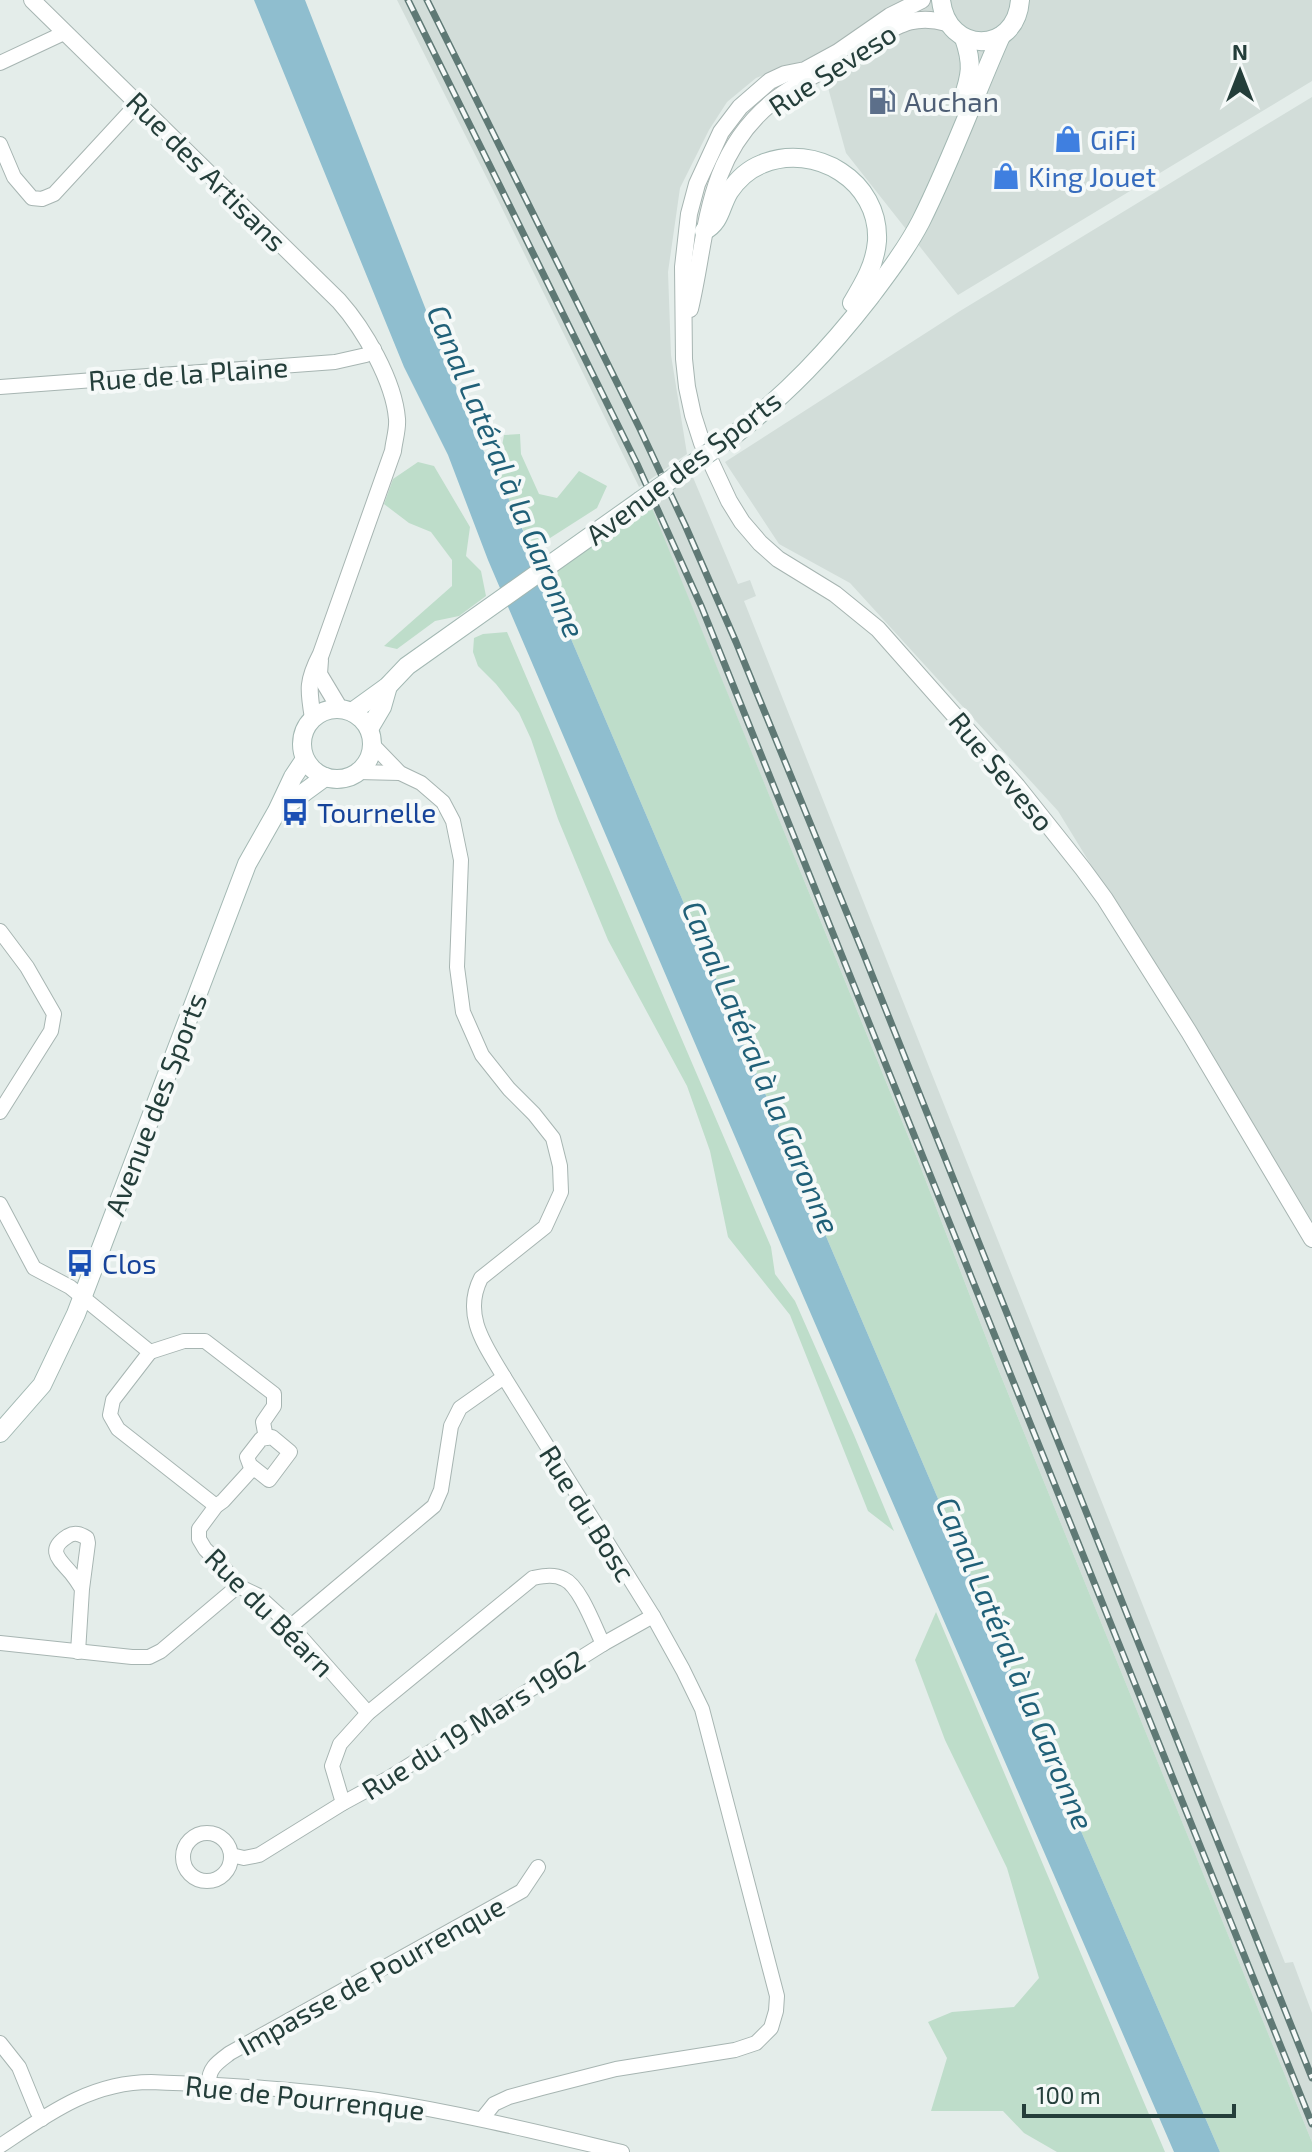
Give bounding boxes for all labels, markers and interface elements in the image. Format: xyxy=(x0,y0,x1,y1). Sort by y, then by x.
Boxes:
street label: Rue Seveso xyxy=(762,15,902,123)
north arrow xyxy=(1200,32,1280,112)
text: N xyxy=(1232,38,1248,64)
street label: Rue des Artisans xyxy=(120,84,294,258)
place label: Auchan xyxy=(904,84,999,118)
fuel station icon: Auchan xyxy=(867,86,897,116)
place label: GiFi xyxy=(1090,122,1137,156)
shop icon: GiFi xyxy=(1053,124,1083,154)
place label: King Jouet xyxy=(1028,159,1156,193)
shop icon: King Jouet xyxy=(991,161,1021,191)
water label: Canal Latéral à la Garonne xyxy=(420,299,594,643)
street label: Rue de la Plaine xyxy=(87,349,289,397)
street label: Avenue des Sports xyxy=(579,383,787,551)
street label: Rue Seveso xyxy=(942,705,1062,837)
place label: Tournelle xyxy=(317,795,436,829)
bus stop icon: Tournelle xyxy=(280,797,310,827)
water label: Canal Latéral à la Garonne xyxy=(675,895,849,1239)
street label: Avenue des Sports xyxy=(97,988,213,1220)
place label: Clos xyxy=(102,1246,156,1280)
bus stop icon: Clos xyxy=(65,1248,95,1278)
street label: Rue du Bosc xyxy=(533,1439,643,1587)
water label: Canal Latéral à la Garonne xyxy=(929,1491,1103,1835)
street label: Rue du Béarn xyxy=(199,1541,341,1683)
street label: Rue du 19 Mars 1962 xyxy=(355,1642,591,1806)
street label: Impasse de Pourrenque xyxy=(232,1888,510,2062)
street label: Rue de Pourrenque xyxy=(184,2068,426,2126)
scale bar xyxy=(1024,2068,1234,2118)
text: 100 m xyxy=(1036,2080,1101,2109)

